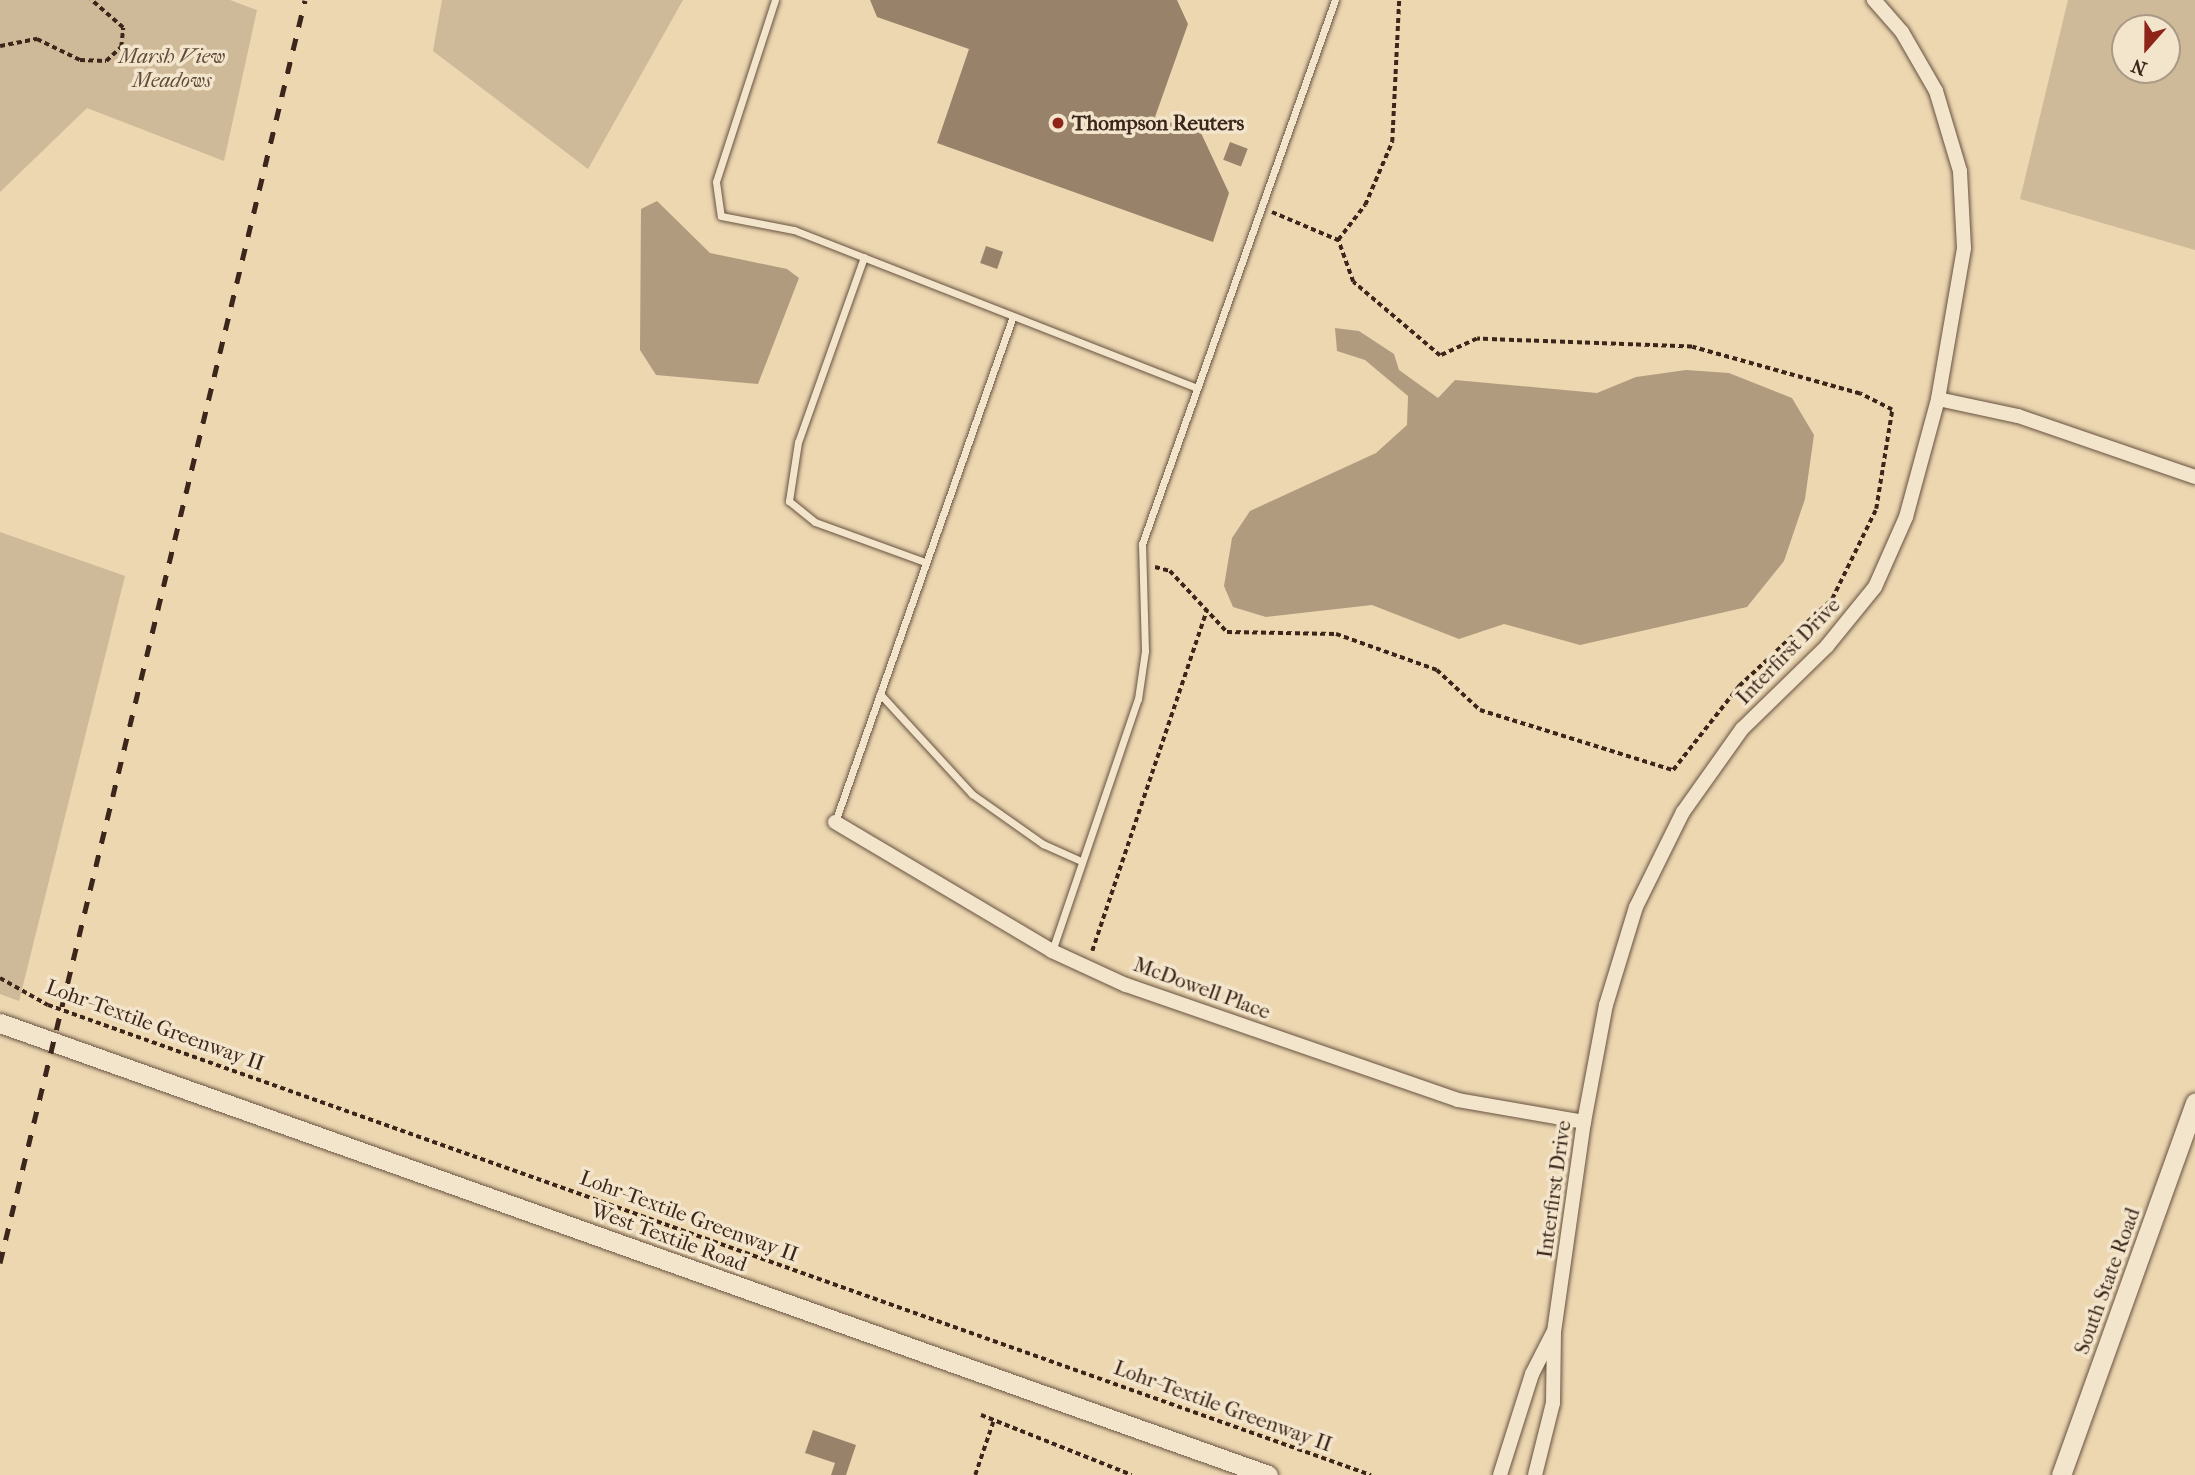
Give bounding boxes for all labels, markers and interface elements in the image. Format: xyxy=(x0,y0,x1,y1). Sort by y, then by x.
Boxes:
north arrow xyxy=(2111,14,2181,84)
park label: Marsh View Meadows xyxy=(119,43,225,93)
text: N xyxy=(2129,54,2150,80)
place label: Thompson Reuters xyxy=(1072,110,1244,136)
marker: Thompson Reuters xyxy=(1050,115,1066,131)
street label: Interfirst Drive xyxy=(1731,592,1845,710)
street label: McDowell Place xyxy=(1130,952,1274,1024)
street label: Lohr-Textile Greenway II xyxy=(42,974,268,1076)
street label: Interfirst Drive xyxy=(1532,1119,1576,1259)
street label: Lohr-Textile Greenway II xyxy=(576,1165,802,1267)
street label: West Textile Road xyxy=(588,1197,750,1277)
street label: South State Road xyxy=(2069,1204,2145,1358)
street label: Lohr-Textile Greenway II xyxy=(1110,1355,1336,1457)

